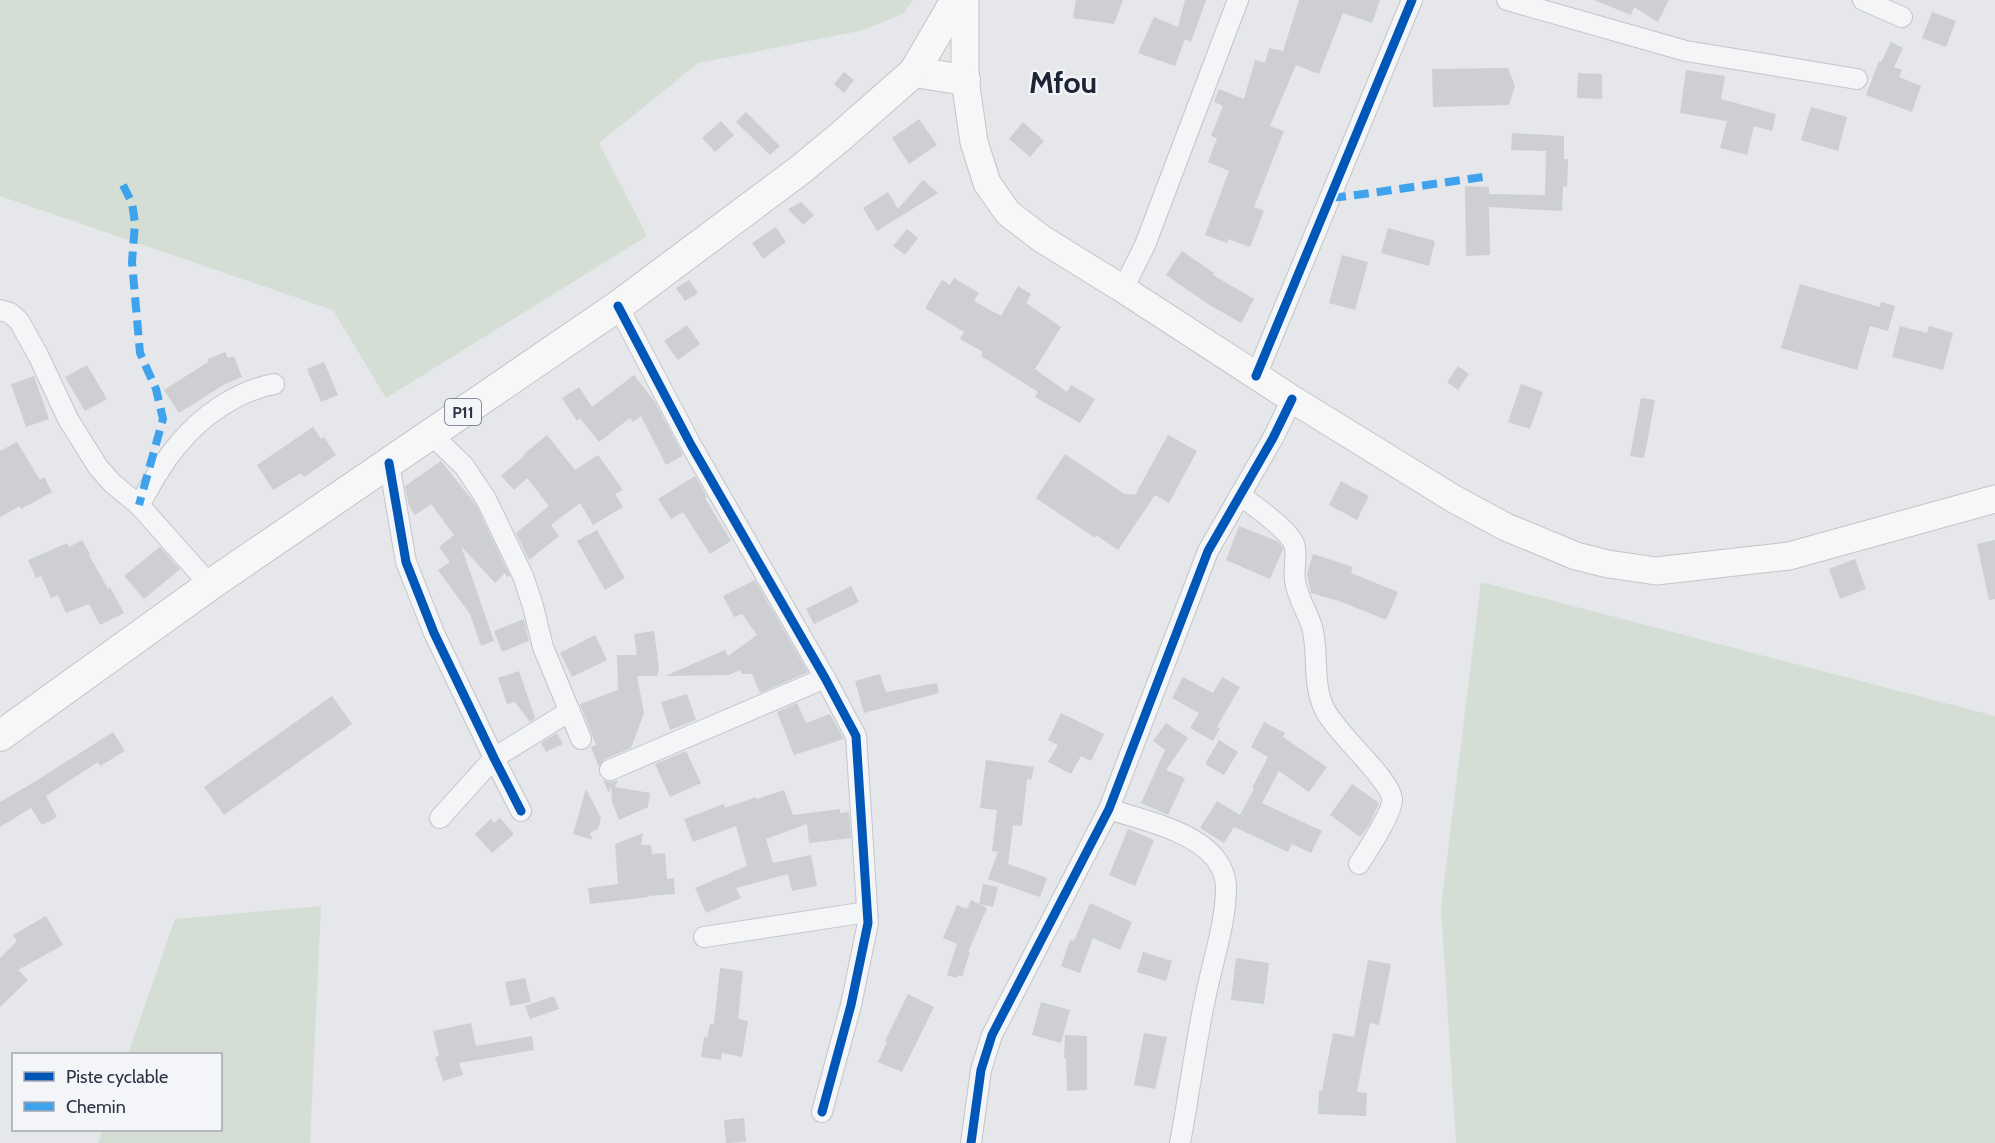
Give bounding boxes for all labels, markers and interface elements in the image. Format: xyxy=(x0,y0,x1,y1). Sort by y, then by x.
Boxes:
district label: Mfou xyxy=(1029,64,1097,101)
road number: P11 xyxy=(445,399,481,425)
legend xyxy=(12,1053,222,1131)
text: Piste cyclable xyxy=(66,1066,168,1088)
text: Chemin xyxy=(66,1096,126,1118)

